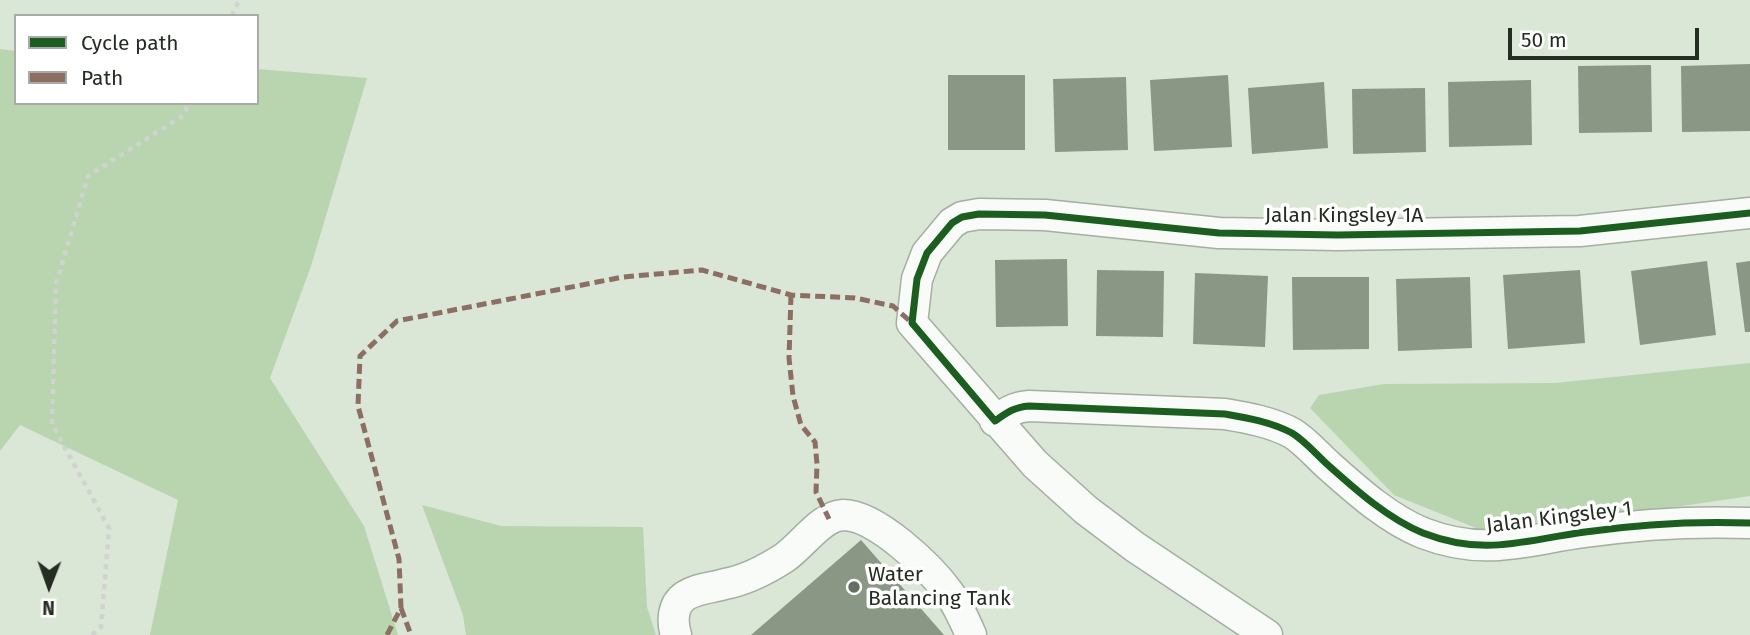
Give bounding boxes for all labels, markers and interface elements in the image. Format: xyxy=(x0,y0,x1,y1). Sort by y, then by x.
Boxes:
legend xyxy=(14,14,259,105)
scale bar xyxy=(1512,14,1703,58)
text: 50 m xyxy=(1521,27,1567,53)
text: Cycle path xyxy=(81,30,179,56)
text: Path xyxy=(81,65,123,91)
street label: Jalan Kingsley 1A xyxy=(1265,203,1423,229)
street label: Jalan Kingsley 1 xyxy=(1485,497,1633,539)
north arrow xyxy=(14,551,84,621)
place label: Water Balancing Tank xyxy=(868,562,1011,612)
marker: Water Balancing Tank xyxy=(846,579,862,595)
text: N xyxy=(42,596,55,619)

